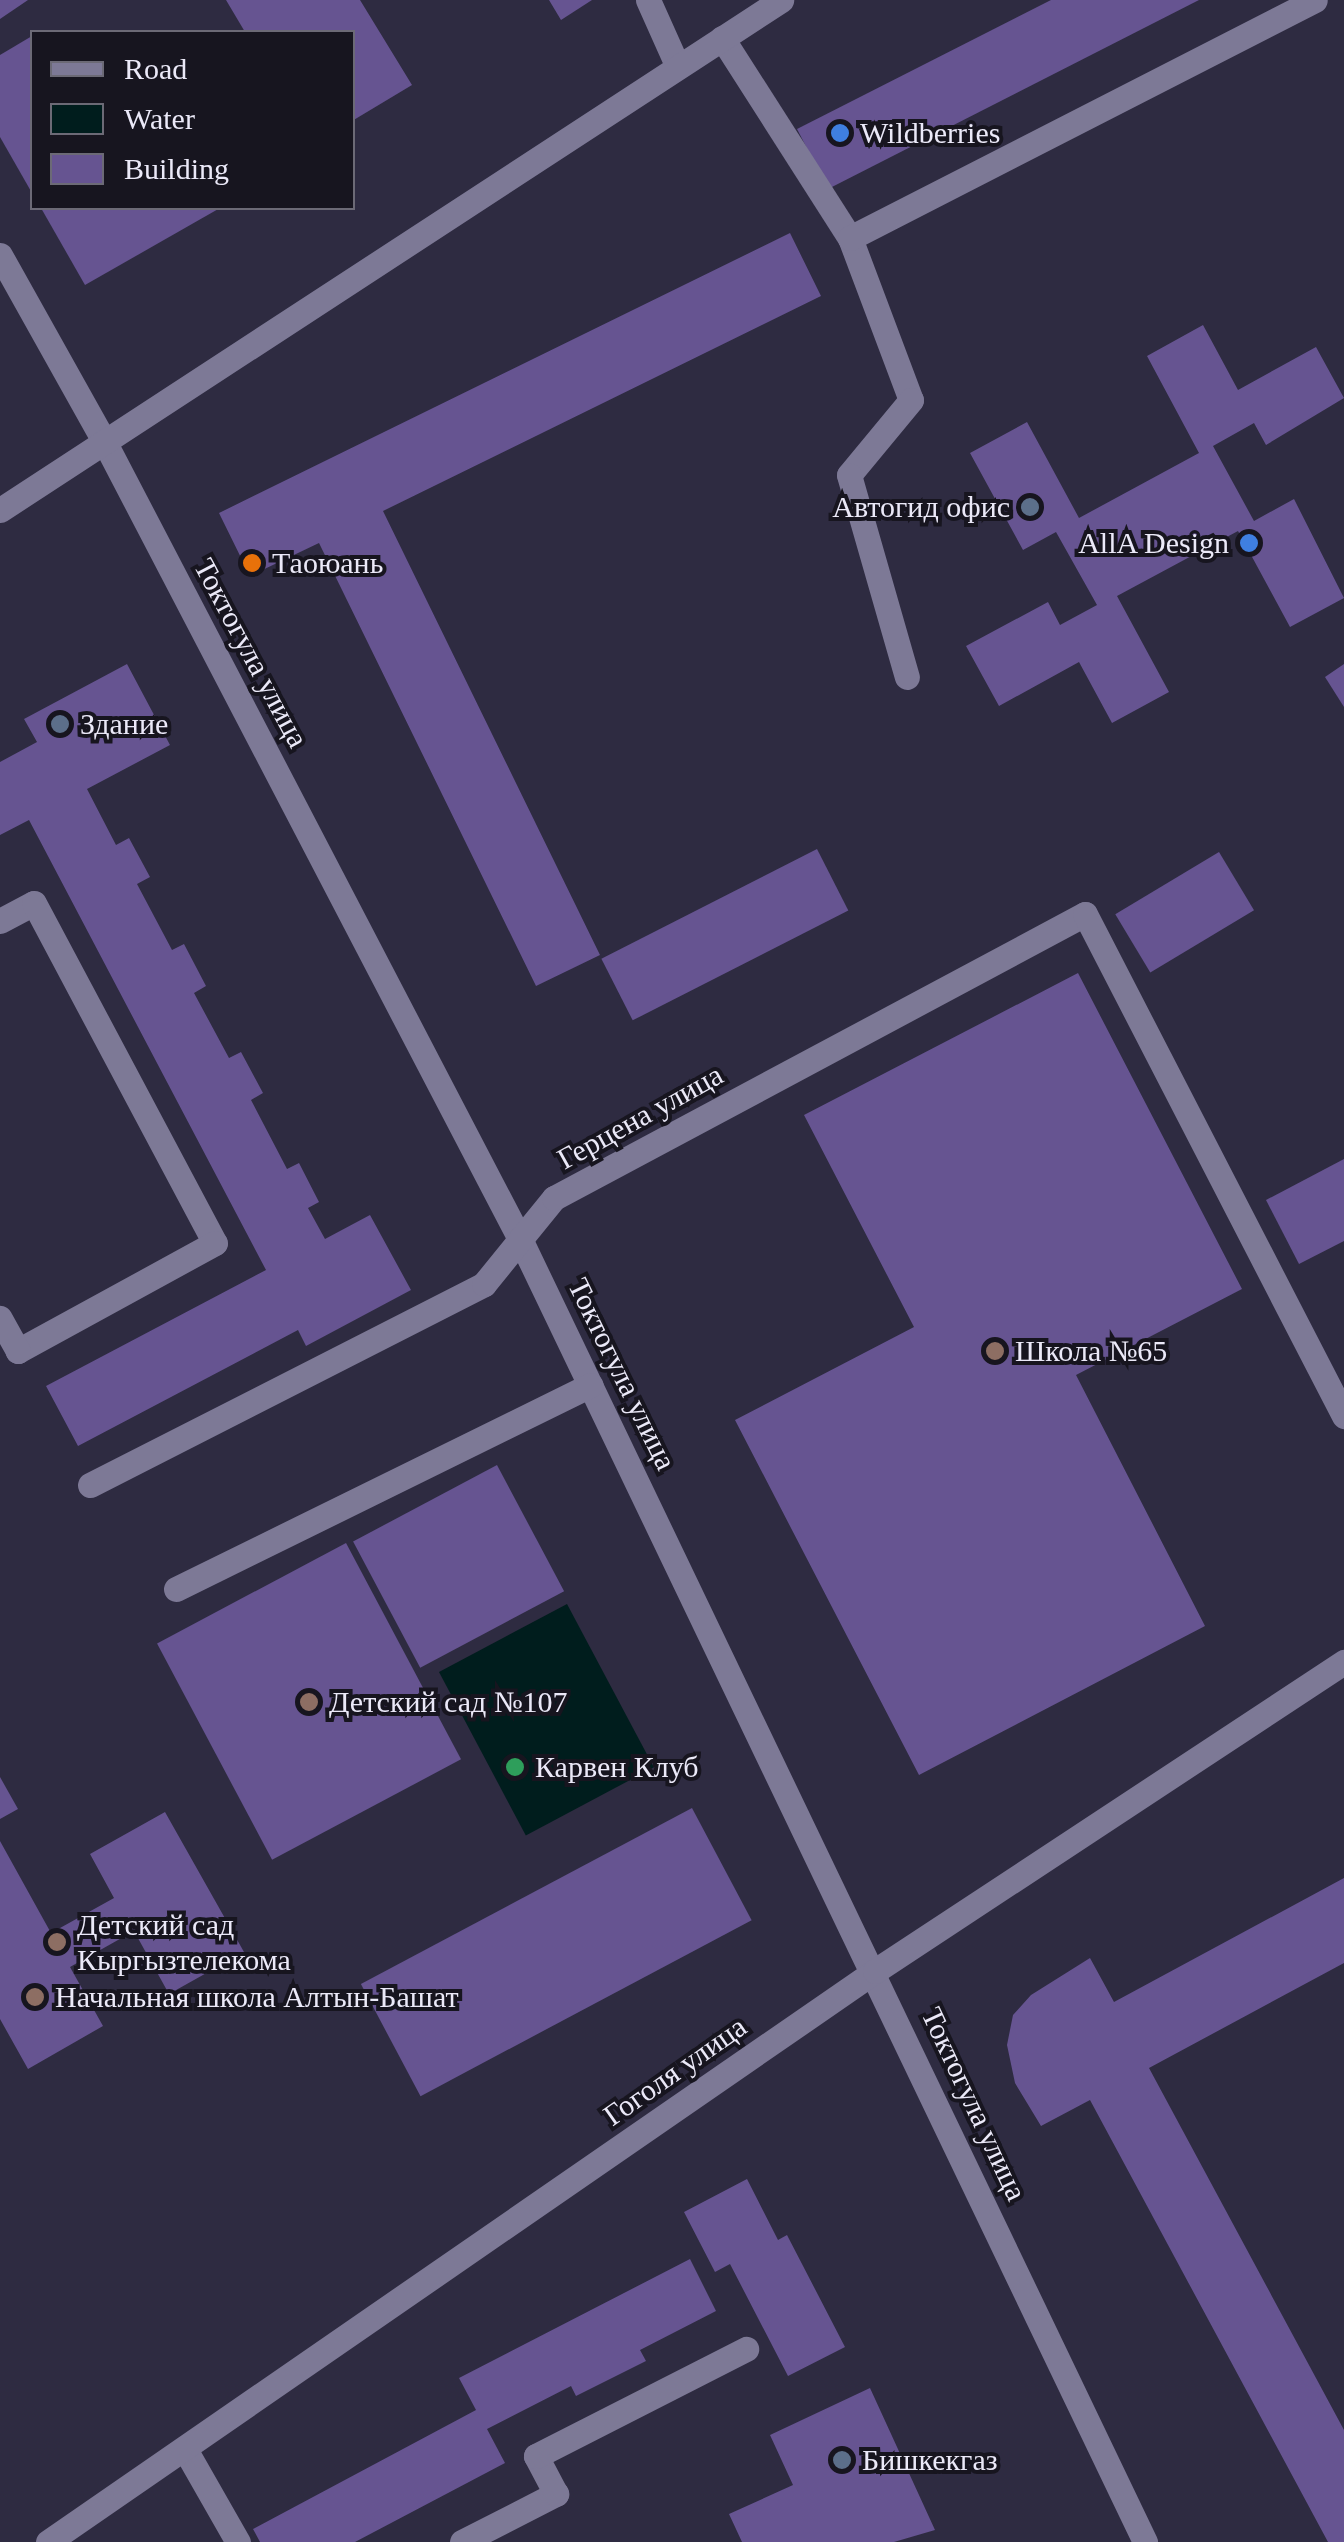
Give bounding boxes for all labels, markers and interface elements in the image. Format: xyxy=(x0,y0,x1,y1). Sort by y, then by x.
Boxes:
legend xyxy=(30,30,355,210)
text: Road xyxy=(124,52,187,85)
text: Water xyxy=(124,102,195,135)
place label: Wildberries xyxy=(860,115,1019,151)
marker: Wildberries xyxy=(829,122,851,144)
text: Building xyxy=(124,152,229,185)
place label: Автогид офис xyxy=(808,489,1010,525)
marker: Автогид офис xyxy=(1019,496,1041,518)
place label: AllA Design xyxy=(1074,525,1229,561)
marker: AllA Design xyxy=(1238,532,1260,554)
street label: Токтогула улица xyxy=(179,538,323,768)
place label: Таоюань xyxy=(272,545,399,581)
marker: Таоюань xyxy=(241,552,263,574)
place label: Здание xyxy=(80,706,188,742)
marker: Здание xyxy=(49,713,71,735)
street label: Герцена улица xyxy=(538,1050,742,1184)
street label: Токтогула улица xyxy=(553,1258,691,1490)
place label: Школа №65 xyxy=(1015,1333,1183,1369)
marker: Школа №65 xyxy=(984,1340,1006,1362)
place label: Детский сад №107 xyxy=(329,1684,594,1720)
marker: Детский сад №107 xyxy=(298,1691,320,1713)
place label: Карвен Клуб xyxy=(535,1749,721,1785)
marker: Карвен Клуб xyxy=(504,1756,526,1778)
place label: Детский сад Кыргызтелекома xyxy=(77,1907,327,1978)
marker: Детский сад Кыргызтелекома xyxy=(46,1931,68,1953)
place label: Начальная школа Алтын-Башат xyxy=(55,1979,520,2015)
marker: Начальная школа Алтын-Башат xyxy=(24,1986,46,2008)
street label: Токтогула улица xyxy=(907,1987,1041,2221)
street label: Гоголя улица xyxy=(586,2001,764,2141)
place label: Бишкекгаз xyxy=(862,2442,1020,2478)
marker: Бишкекгаз xyxy=(831,2449,853,2471)

